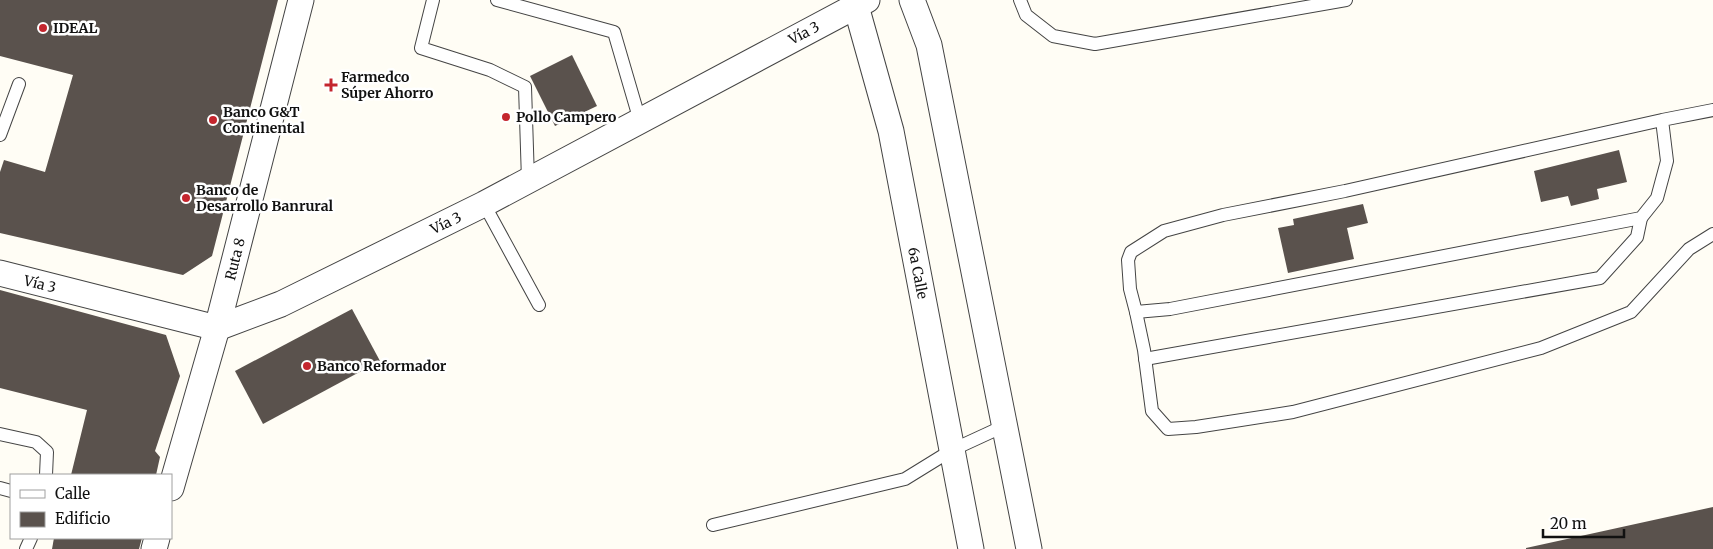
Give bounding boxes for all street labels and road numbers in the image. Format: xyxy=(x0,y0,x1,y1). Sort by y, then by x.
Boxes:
street label: Vía 3 xyxy=(785,17,823,49)
street label: Vía 3 xyxy=(427,208,465,239)
street label: Ruta 8 xyxy=(221,236,249,282)
street label: 6a Calle xyxy=(904,246,932,300)
street label: Vía 3 xyxy=(21,271,58,297)

